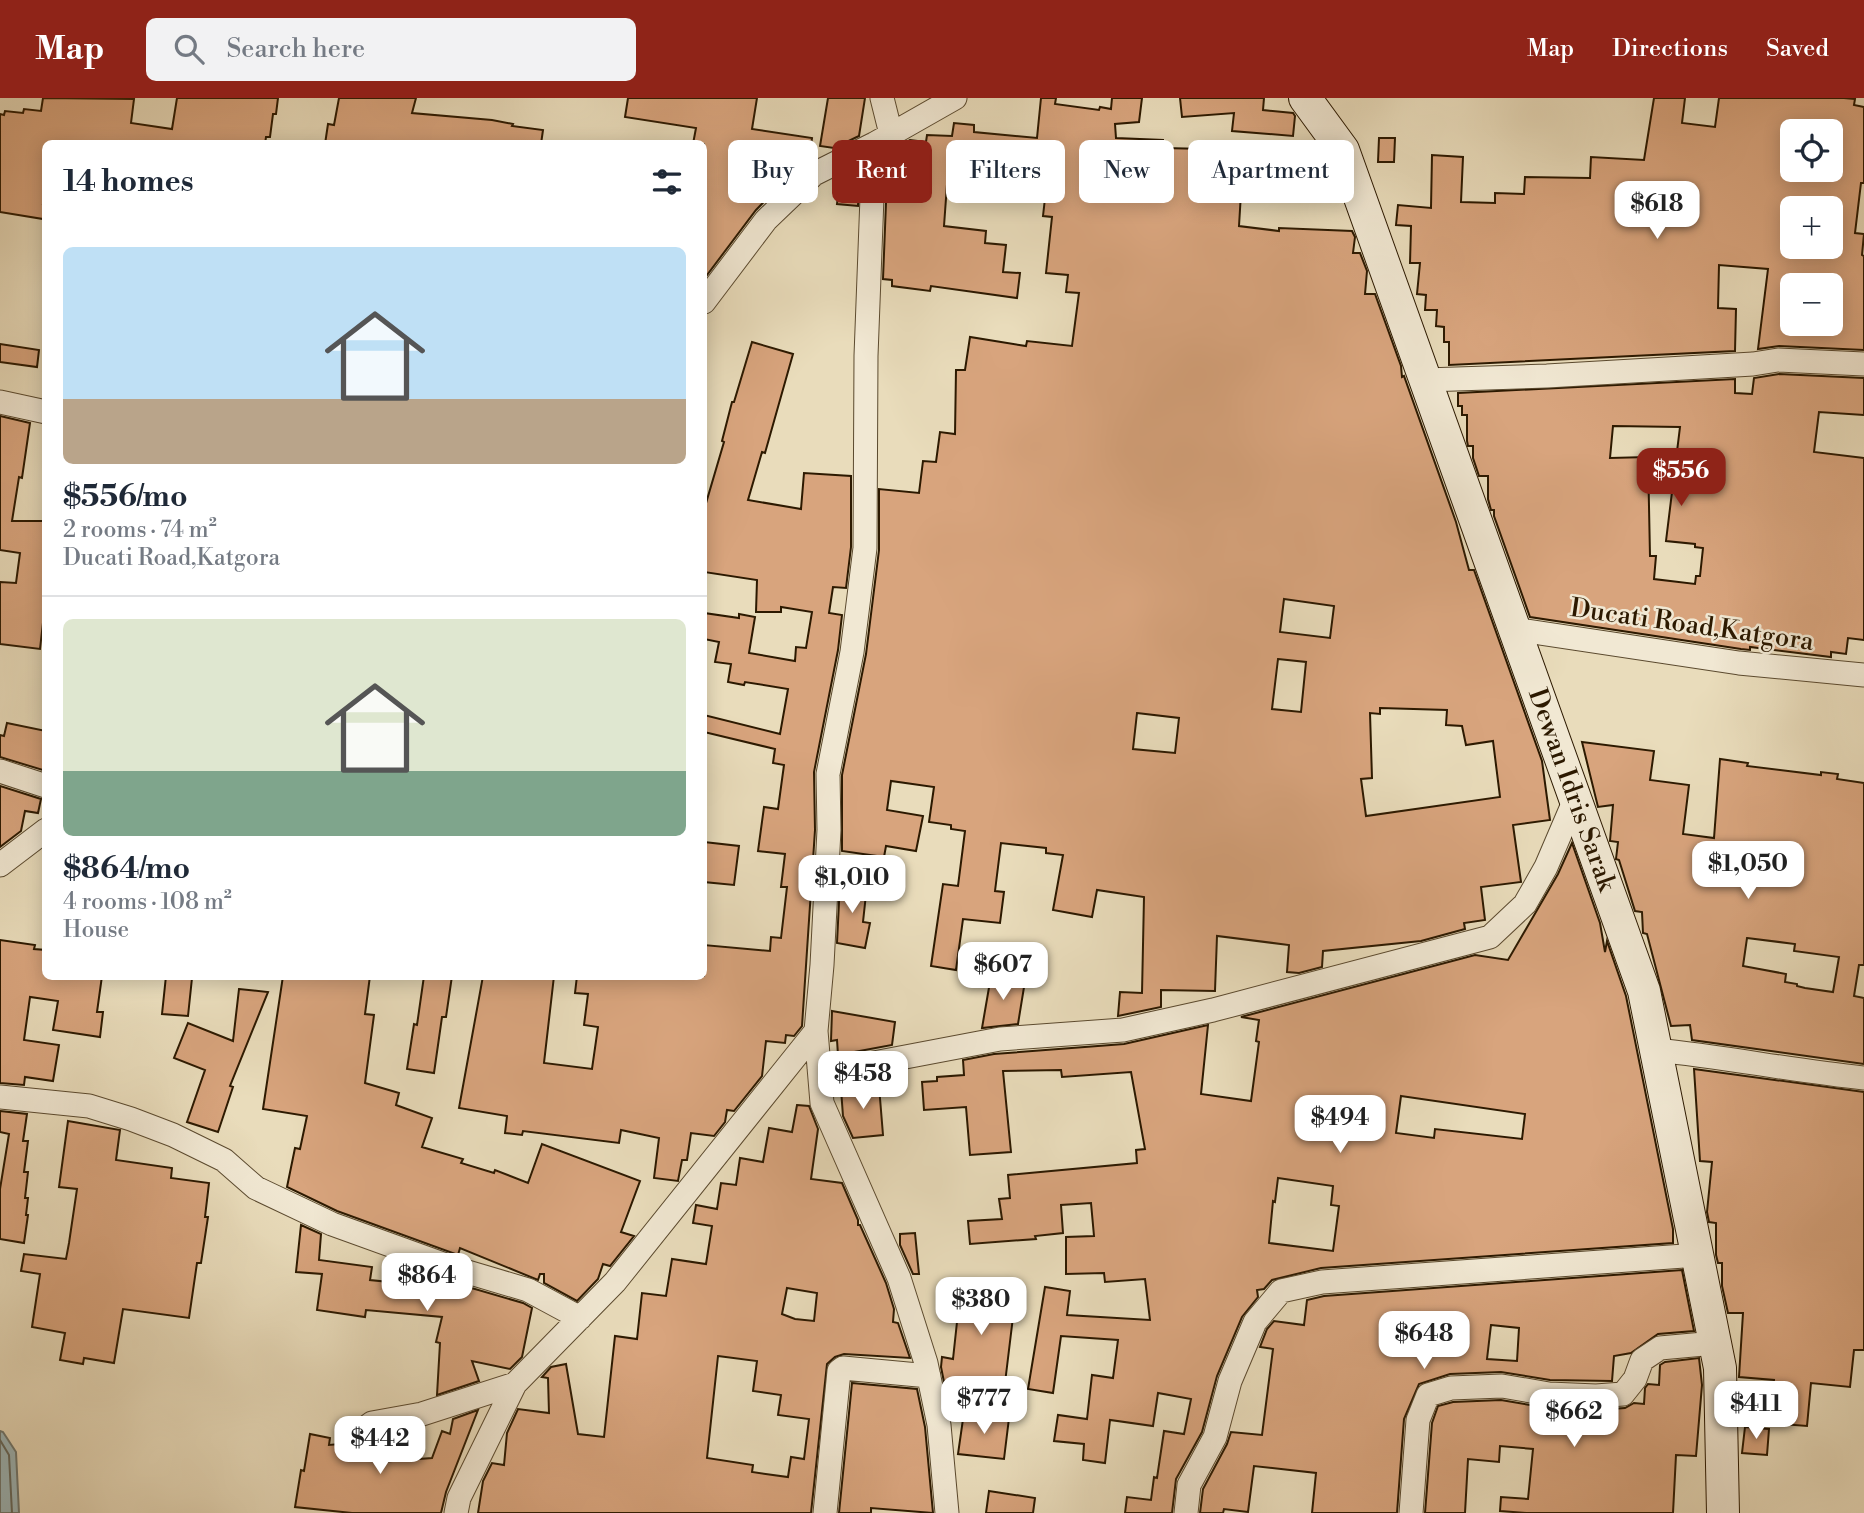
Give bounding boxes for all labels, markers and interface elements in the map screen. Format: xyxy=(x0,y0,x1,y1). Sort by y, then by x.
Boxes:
search box xyxy=(146,18,636,81)
text: Map xyxy=(35,29,104,70)
icon: search xyxy=(170,30,208,68)
text: Search here xyxy=(226,33,365,65)
text: Map xyxy=(1527,34,1574,64)
text: Directions xyxy=(1612,34,1728,64)
text: Saved xyxy=(1766,34,1829,64)
map controls xyxy=(1780,119,1843,336)
button: locate xyxy=(1780,119,1843,182)
chip: Buy xyxy=(728,140,818,203)
chip: Rent xyxy=(832,140,932,203)
chip: Filters xyxy=(946,140,1065,203)
chip: New xyxy=(1079,140,1174,203)
chip: Apartment xyxy=(1188,140,1354,203)
text: 14 homes xyxy=(63,163,194,201)
icon: filters xyxy=(648,163,686,201)
pin: $618 xyxy=(1616,181,1698,241)
text: $618 xyxy=(1631,190,1683,218)
button: + xyxy=(1780,196,1843,259)
button: − xyxy=(1780,273,1843,336)
icon: home xyxy=(312,293,438,419)
pin: $556 xyxy=(1640,448,1722,508)
text: $556 xyxy=(1653,457,1709,485)
text: $556/mo xyxy=(63,478,188,516)
text: 2 rooms · 74 m² xyxy=(63,516,217,544)
text: Ducati Road,Katgora xyxy=(63,544,280,572)
street label: Ducati Road,Katgora xyxy=(1568,592,1817,658)
icon: home xyxy=(312,665,438,791)
street label: Dewan Idris Sarak xyxy=(1521,684,1623,897)
pin: $1,050 xyxy=(1691,842,1805,901)
text: $864/mo xyxy=(63,850,190,888)
text: $1,050 xyxy=(1708,850,1788,878)
pin: $1,010 xyxy=(795,856,909,915)
text: $1,010 xyxy=(814,864,890,892)
text: 4 rooms · 108 m² xyxy=(63,888,232,916)
text: House xyxy=(63,916,129,944)
pin: $607 xyxy=(962,942,1044,1002)
text: $607 xyxy=(974,951,1032,979)
pin: $458 xyxy=(822,1052,904,1111)
text: $458 xyxy=(834,1060,892,1088)
pin: $494 xyxy=(1299,1096,1381,1155)
text: $494 xyxy=(1311,1104,1369,1132)
pin: $864 xyxy=(386,1254,468,1313)
text: $864 xyxy=(398,1262,456,1290)
pin: $380 xyxy=(940,1278,1022,1337)
text: $380 xyxy=(952,1286,1010,1314)
pin: $648 xyxy=(1383,1312,1465,1371)
text: $648 xyxy=(1395,1320,1453,1348)
pin: $777 xyxy=(943,1376,1025,1436)
pin: $411 xyxy=(1715,1382,1797,1441)
text: $777 xyxy=(957,1385,1011,1413)
pin: $662 xyxy=(1533,1390,1615,1449)
text: $411 xyxy=(1730,1390,1782,1418)
text: $662 xyxy=(1545,1398,1603,1426)
pin: $442 xyxy=(339,1416,421,1476)
text: $442 xyxy=(350,1425,410,1453)

